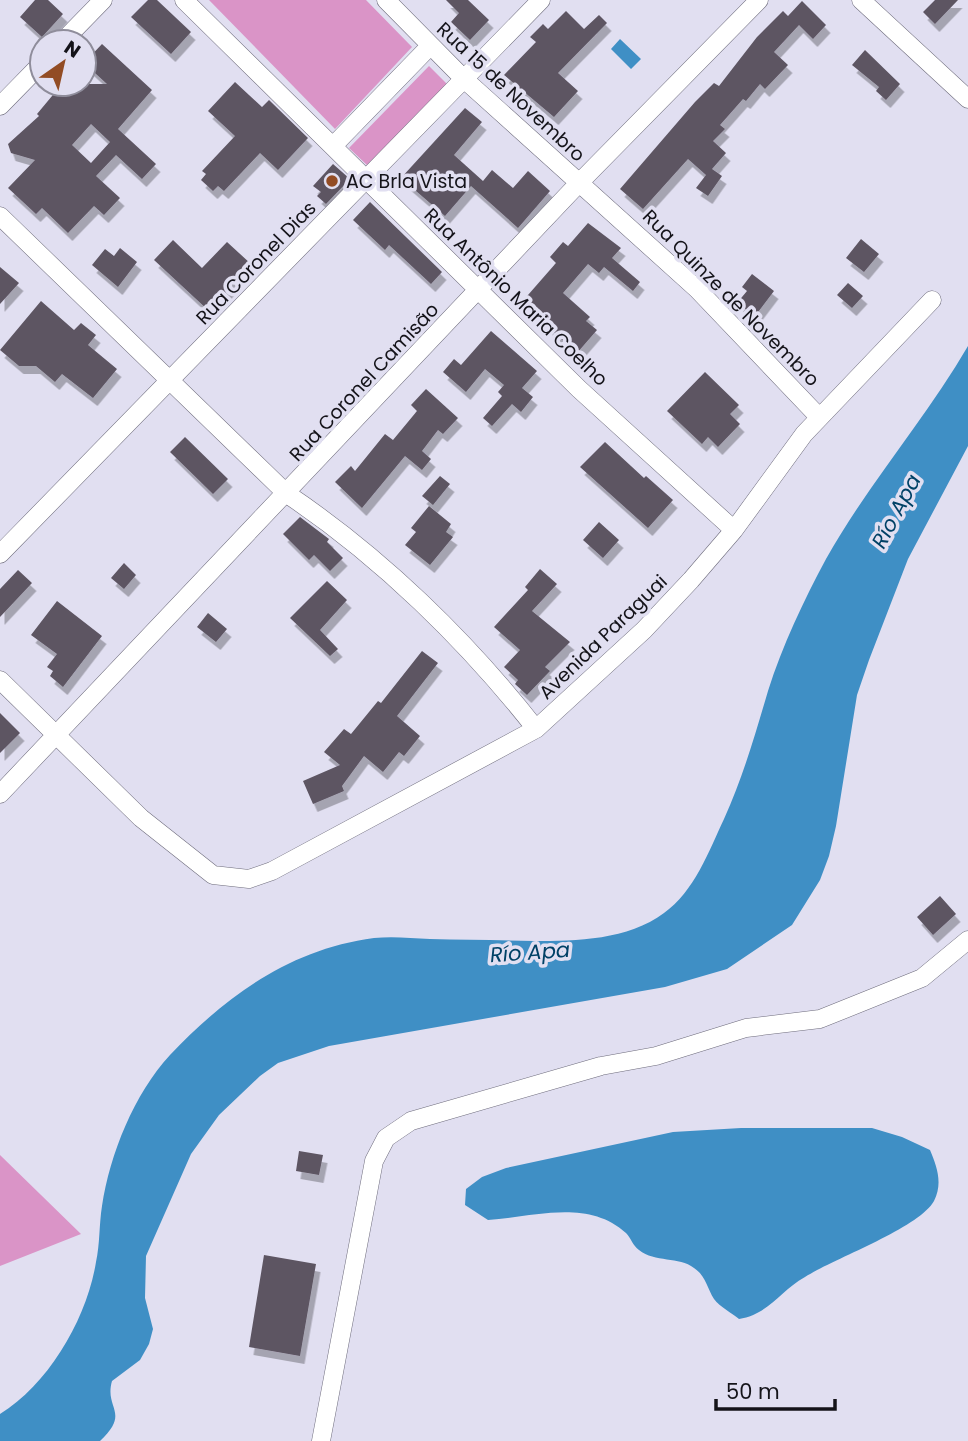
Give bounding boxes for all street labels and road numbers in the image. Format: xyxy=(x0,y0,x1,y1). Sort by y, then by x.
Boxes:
street label: Rua 15 de Novembro xyxy=(431,16,591,168)
street label: Rua Coronel Dias xyxy=(190,195,322,331)
street label: Rua Antônio Maria Coelho xyxy=(418,202,614,392)
street label: Rua Quinze de Novembro xyxy=(636,203,826,393)
street label: Rua Coronel Camisão xyxy=(283,297,445,467)
street label: Avenida Paraguai xyxy=(533,569,673,705)

